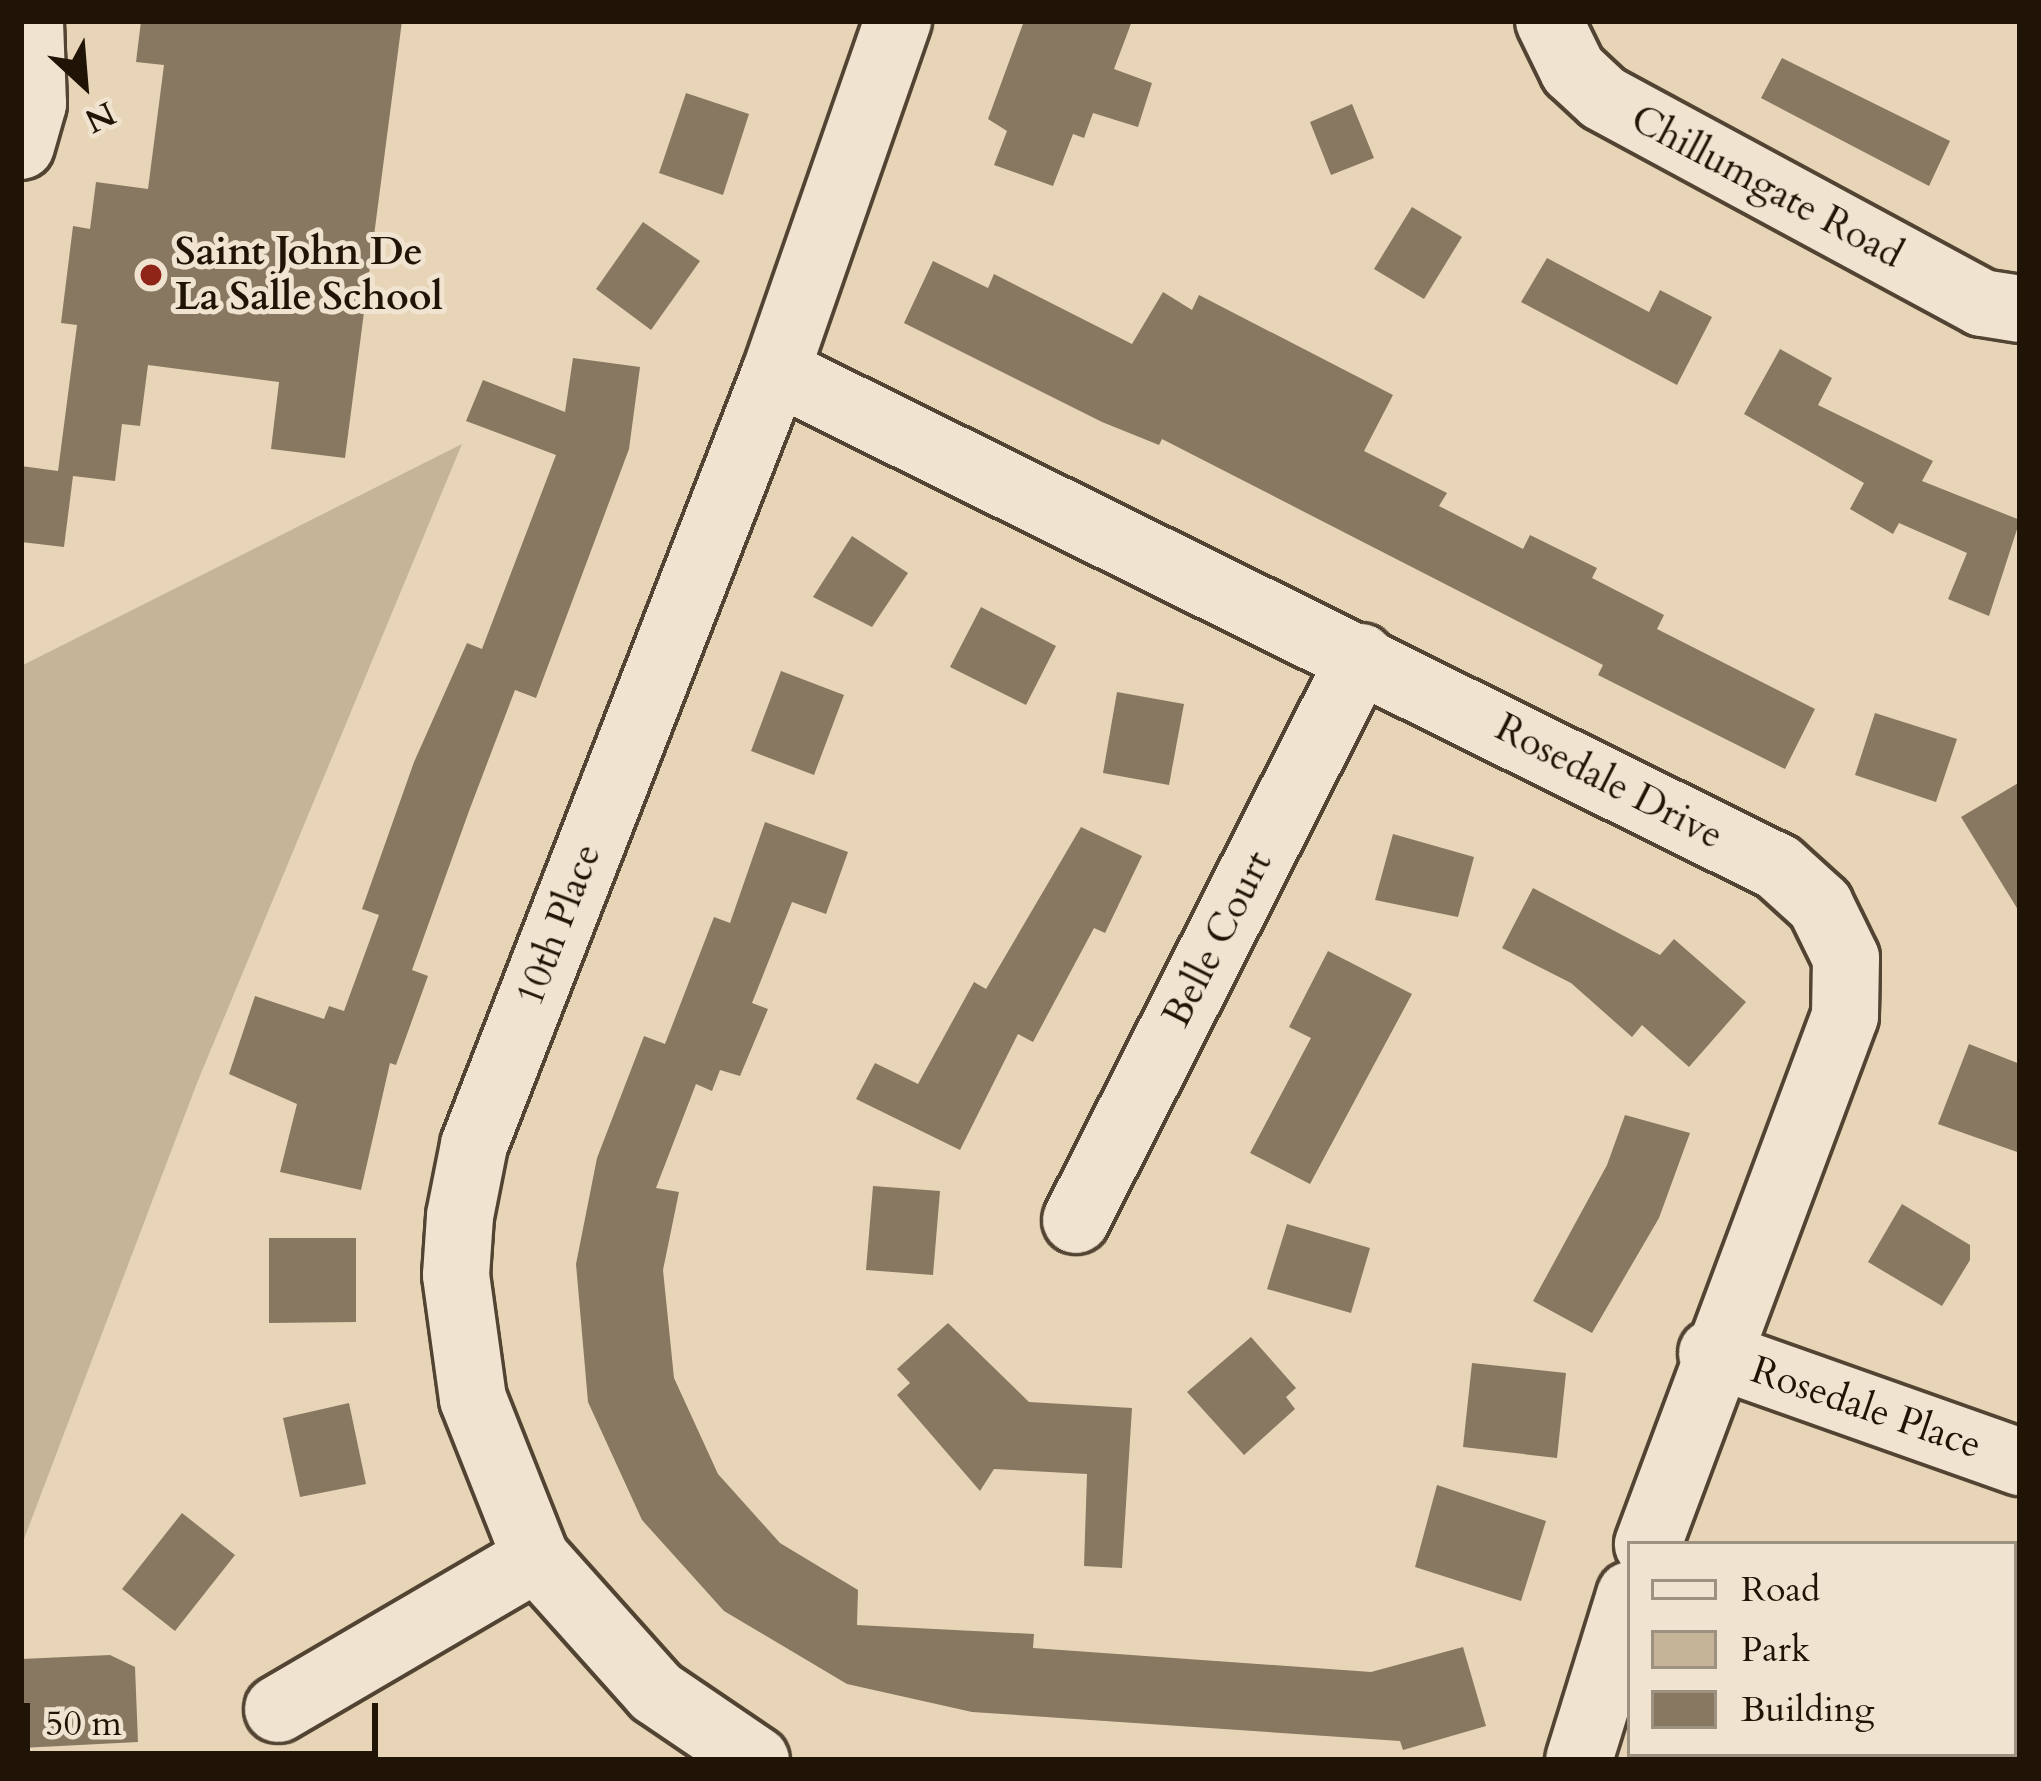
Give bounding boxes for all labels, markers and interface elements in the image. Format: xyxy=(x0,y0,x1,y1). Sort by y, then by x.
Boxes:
north arrow xyxy=(24,24,144,144)
text: N xyxy=(77,90,123,143)
street label: Chillumgate Road xyxy=(1623,96,1911,278)
place label: Saint John De La Salle School xyxy=(175,230,443,321)
marker: Saint John De La Salle School xyxy=(138,262,164,288)
street label: Rosedale Drive xyxy=(1487,705,1731,859)
street label: 10th Place xyxy=(507,838,611,1012)
street label: Belle Court xyxy=(1154,843,1282,1035)
street label: Rosedale Place xyxy=(1745,1347,1987,1469)
legend xyxy=(1627,1541,2017,1757)
text: Road xyxy=(1741,1565,1820,1614)
text: Park xyxy=(1741,1625,1810,1674)
scale bar xyxy=(30,1679,384,1753)
text: Building xyxy=(1741,1685,1874,1734)
text: 50 m xyxy=(45,1699,122,1748)

